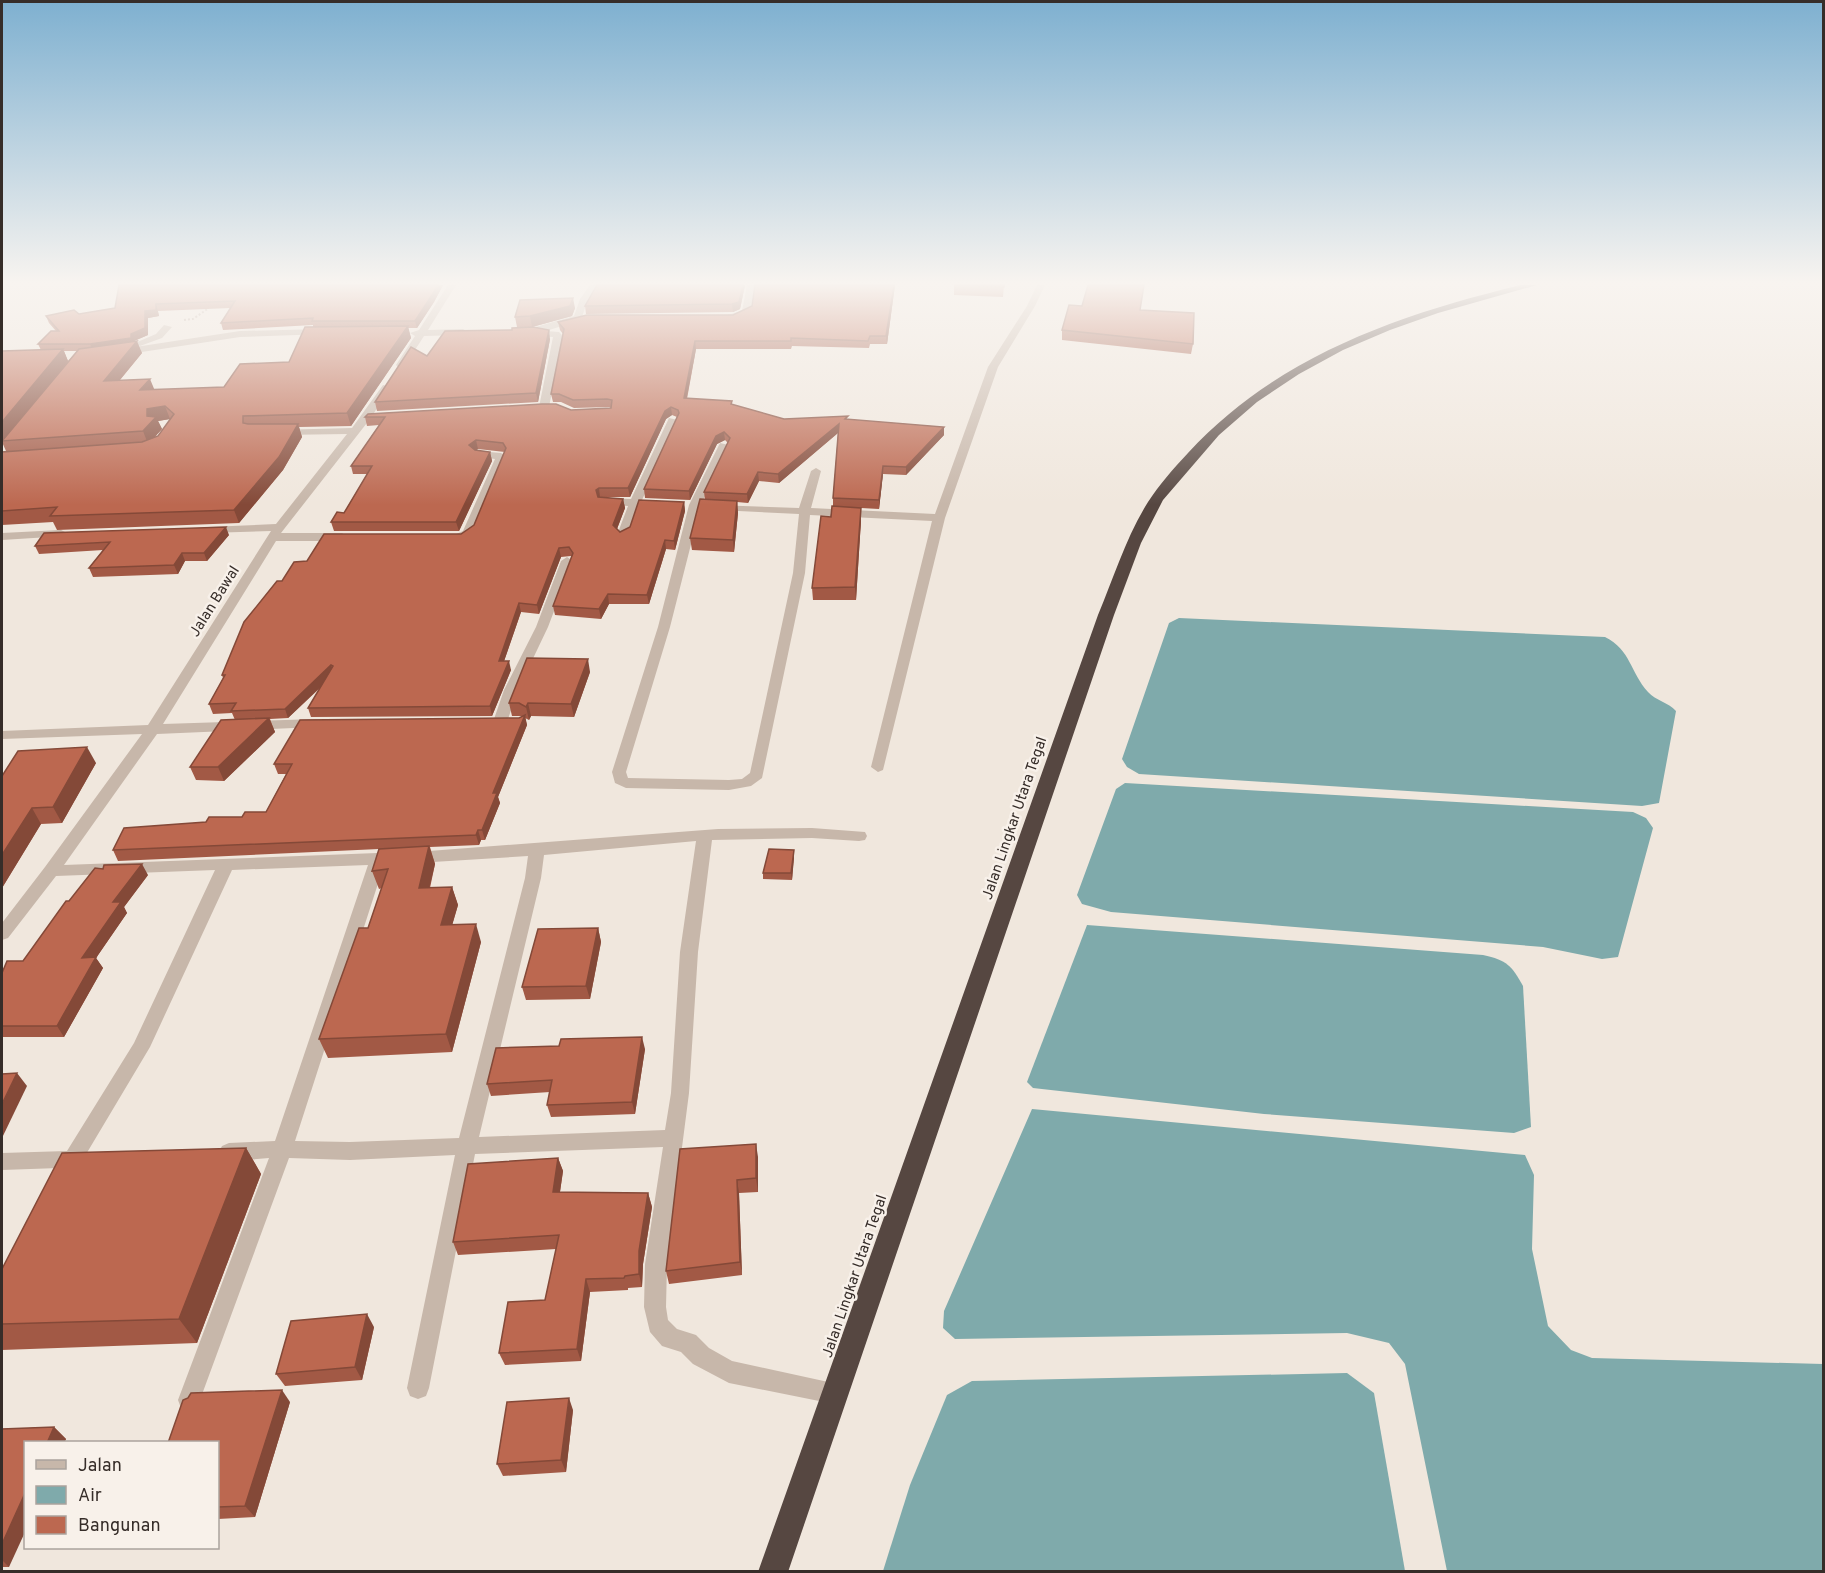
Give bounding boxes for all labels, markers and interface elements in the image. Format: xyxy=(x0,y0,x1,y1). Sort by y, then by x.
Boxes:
street label: Jalan Bawal xyxy=(186,563,245,641)
street label: Jalan Lingkar Utara Tegal xyxy=(979,735,1052,902)
street label: Jalan Lingkar Utara Tegal xyxy=(819,1193,892,1360)
legend xyxy=(24,1441,219,1549)
text: Jalan xyxy=(78,1455,122,1478)
text: Air xyxy=(78,1485,102,1508)
text: Bangunan xyxy=(78,1515,161,1538)

